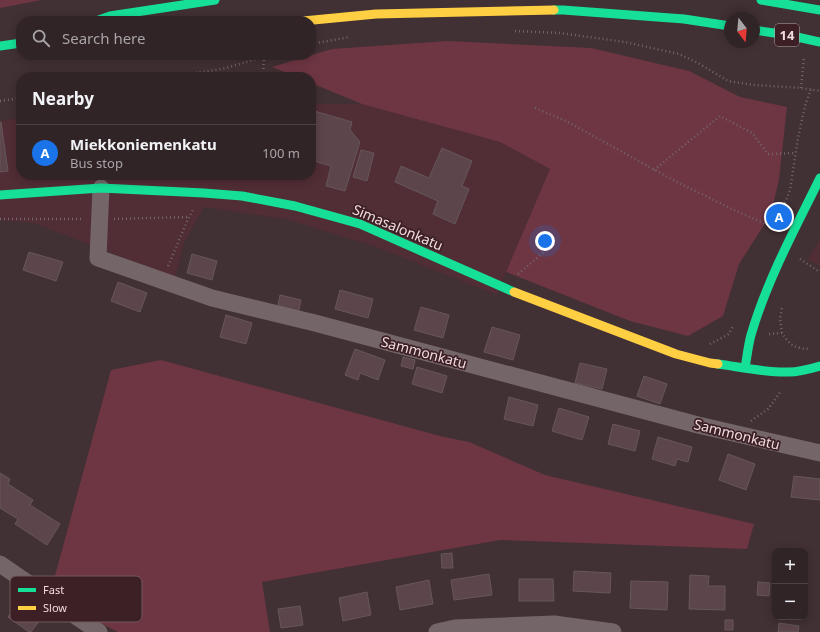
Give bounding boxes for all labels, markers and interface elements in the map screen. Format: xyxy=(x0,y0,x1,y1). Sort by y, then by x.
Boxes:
north arrow xyxy=(724,12,760,48)
search box xyxy=(16,16,316,60)
road number: 14 xyxy=(775,24,799,46)
icon: search xyxy=(30,27,52,49)
text: Search here xyxy=(62,28,145,48)
text: Nearby xyxy=(32,87,94,110)
text: Miekkoniemenkatu xyxy=(70,134,217,154)
text: A xyxy=(41,144,50,162)
text: 100 m xyxy=(262,144,300,162)
text: Bus stop xyxy=(70,154,123,172)
street label: Simasalonkatu xyxy=(350,199,446,255)
pin: A xyxy=(766,202,792,232)
your location xyxy=(535,231,555,251)
street label: Sammonkatu xyxy=(379,331,469,373)
street label: Sammonkatu xyxy=(692,414,782,454)
map controls xyxy=(772,548,808,620)
button: + xyxy=(772,548,808,584)
legend xyxy=(10,576,142,622)
text: Fast xyxy=(43,582,64,597)
button: − xyxy=(772,584,808,620)
text: Slow xyxy=(43,600,67,615)

